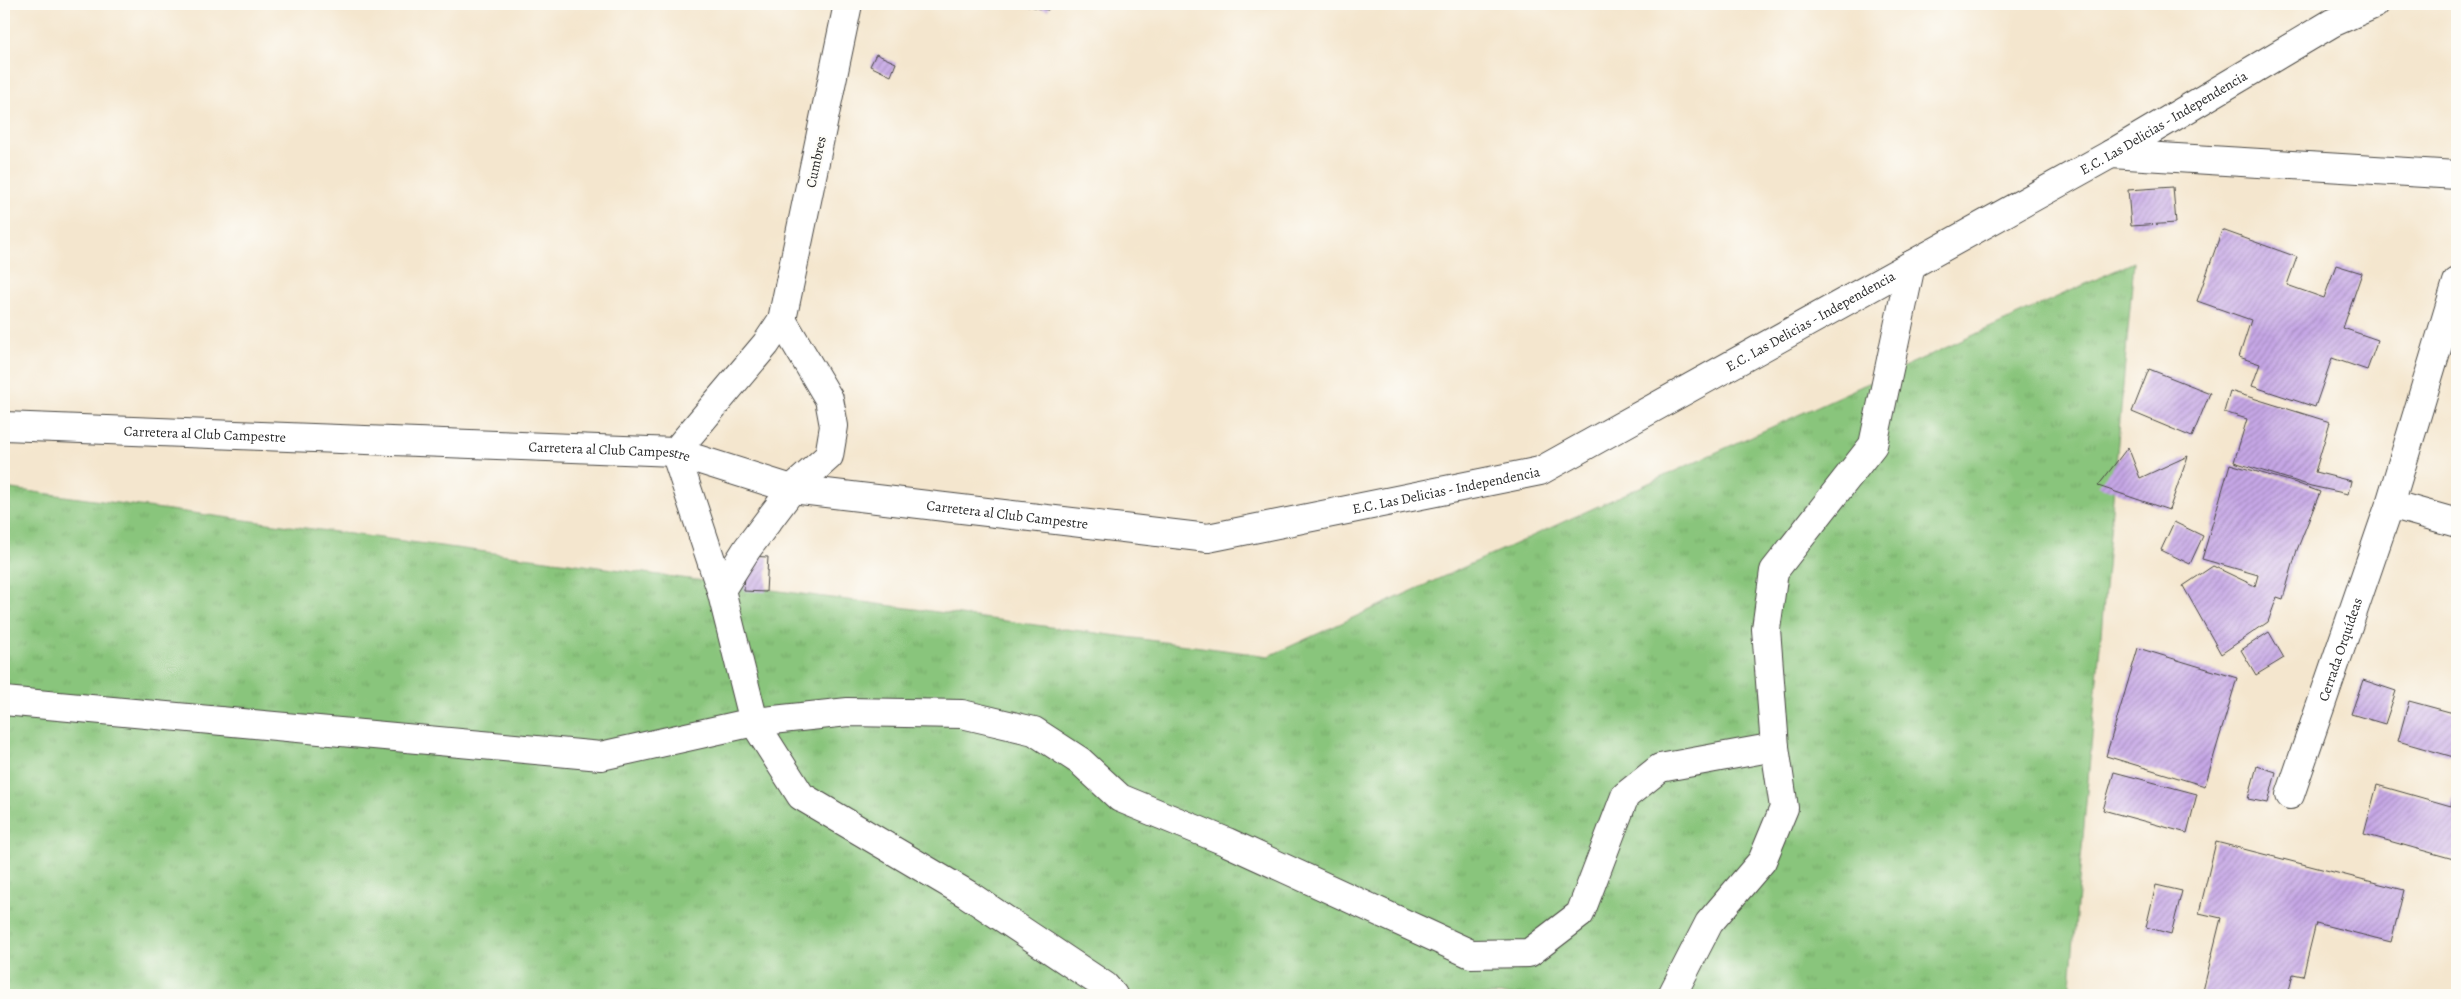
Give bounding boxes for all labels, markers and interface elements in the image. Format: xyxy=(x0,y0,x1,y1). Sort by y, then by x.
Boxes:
street label: E.C. Las Delicias - Independencia xyxy=(2076,66,2251,179)
street label: Cumbres xyxy=(801,134,831,190)
street label: E.C. Las Delicias - Independencia xyxy=(1722,266,1899,376)
street label: Carretera al Club Campestre xyxy=(123,421,286,446)
street label: Carretera al Club Campestre xyxy=(528,437,693,466)
street label: E.C. Las Delicias - Independencia xyxy=(1351,462,1542,518)
street label: Carretera al Club Campestre xyxy=(926,495,1089,533)
street label: Cerrada Orquídeas xyxy=(2313,595,2367,704)

